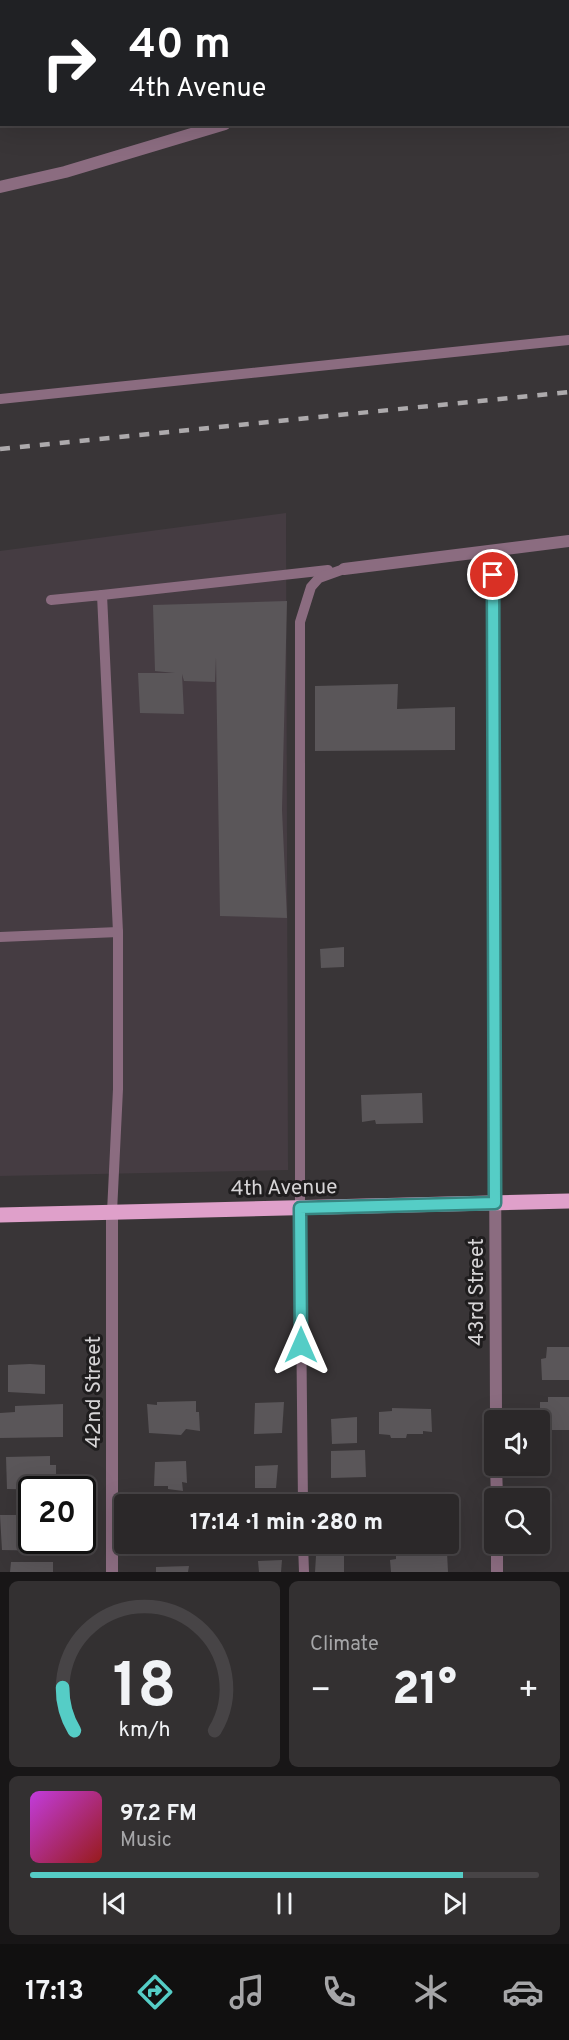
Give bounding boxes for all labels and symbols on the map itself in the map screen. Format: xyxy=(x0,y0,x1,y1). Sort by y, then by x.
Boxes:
pin xyxy=(467,549,518,600)
street label: 4th Avenue xyxy=(230,1174,338,1203)
street label: 43rd Street xyxy=(464,1238,491,1346)
position arrow xyxy=(269,1313,333,1377)
street label: 42nd Street xyxy=(81,1336,108,1448)
speed limit sign: 20 xyxy=(18,1476,96,1554)

